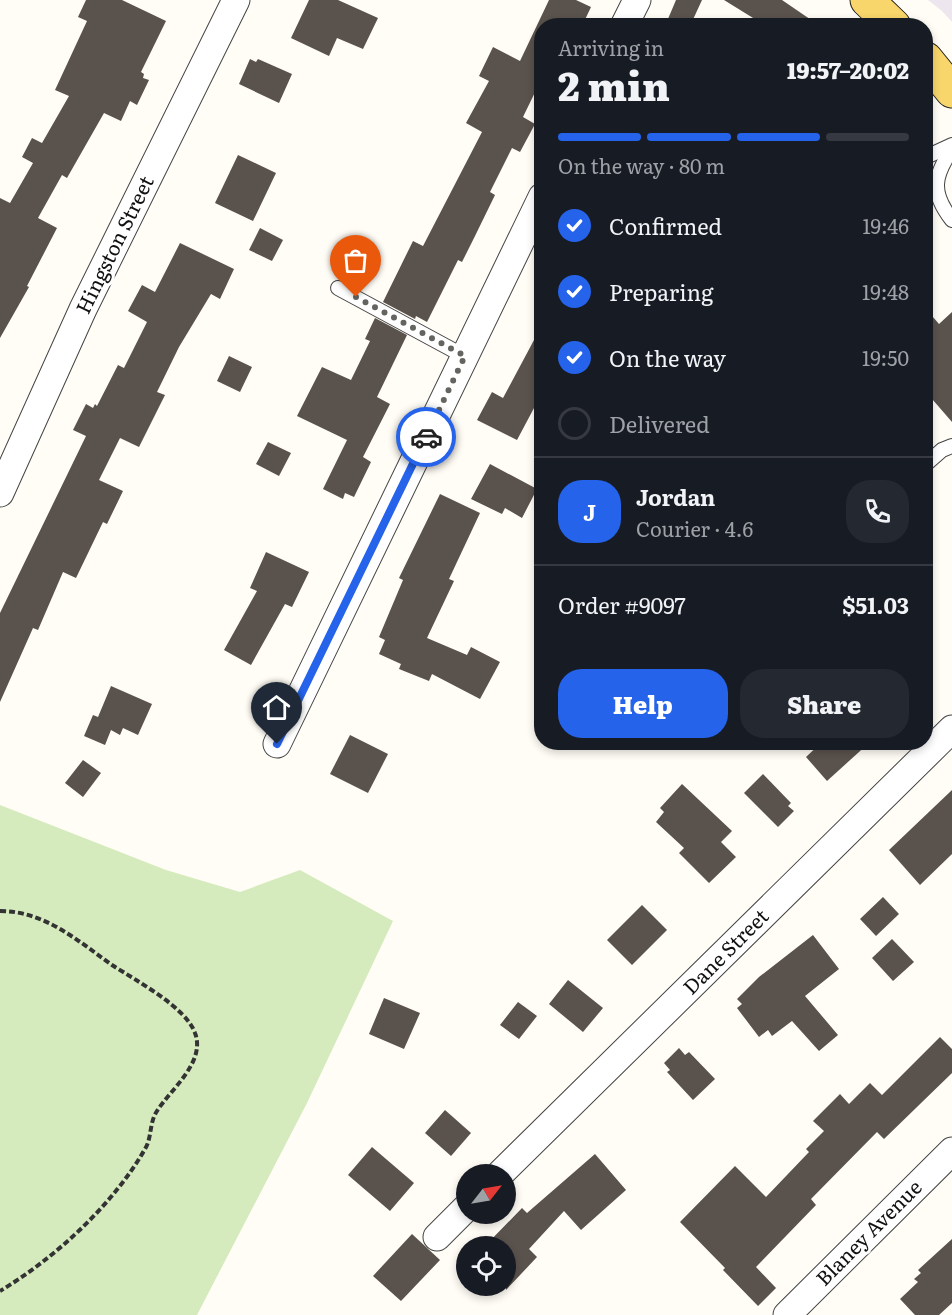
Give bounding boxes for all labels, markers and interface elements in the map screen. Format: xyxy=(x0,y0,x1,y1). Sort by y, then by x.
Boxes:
text: Arriving in xyxy=(558,32,664,62)
text: 19:57–20:02 xyxy=(787,53,909,86)
text: 2 min xyxy=(558,55,670,113)
text: On the way · 80 m xyxy=(558,150,725,180)
street label: Hingston Street xyxy=(67,170,160,318)
icon: check xyxy=(558,209,591,242)
text: Confirmed xyxy=(609,209,722,242)
text: 19:46 xyxy=(862,210,909,240)
pin xyxy=(330,235,381,297)
icon: bag xyxy=(339,244,372,277)
icon: check xyxy=(558,275,591,308)
text: Preparing xyxy=(609,275,713,308)
text: 19:48 xyxy=(862,276,909,306)
icon: check xyxy=(558,341,591,374)
text: On the way xyxy=(609,341,726,374)
text: 19:50 xyxy=(862,342,909,372)
courier xyxy=(396,407,456,467)
text: Delivered xyxy=(609,407,710,440)
icon: car xyxy=(410,421,443,454)
text: Jordan xyxy=(636,480,715,513)
button: phone xyxy=(846,480,909,543)
text: J xyxy=(583,495,596,528)
text: Courier · 4.6 xyxy=(636,513,753,543)
text: Order #9097 xyxy=(558,588,686,621)
text: $51.03 xyxy=(842,588,909,621)
button: Help xyxy=(558,669,728,738)
button: Share xyxy=(740,669,909,738)
pin xyxy=(251,682,302,744)
icon: home xyxy=(260,691,293,724)
street label: Dane Street xyxy=(675,901,774,1000)
north arrow xyxy=(456,1164,516,1224)
map controls xyxy=(456,1164,516,1296)
street label: Blaney Avenue xyxy=(808,1172,927,1291)
button: locate xyxy=(456,1236,516,1296)

